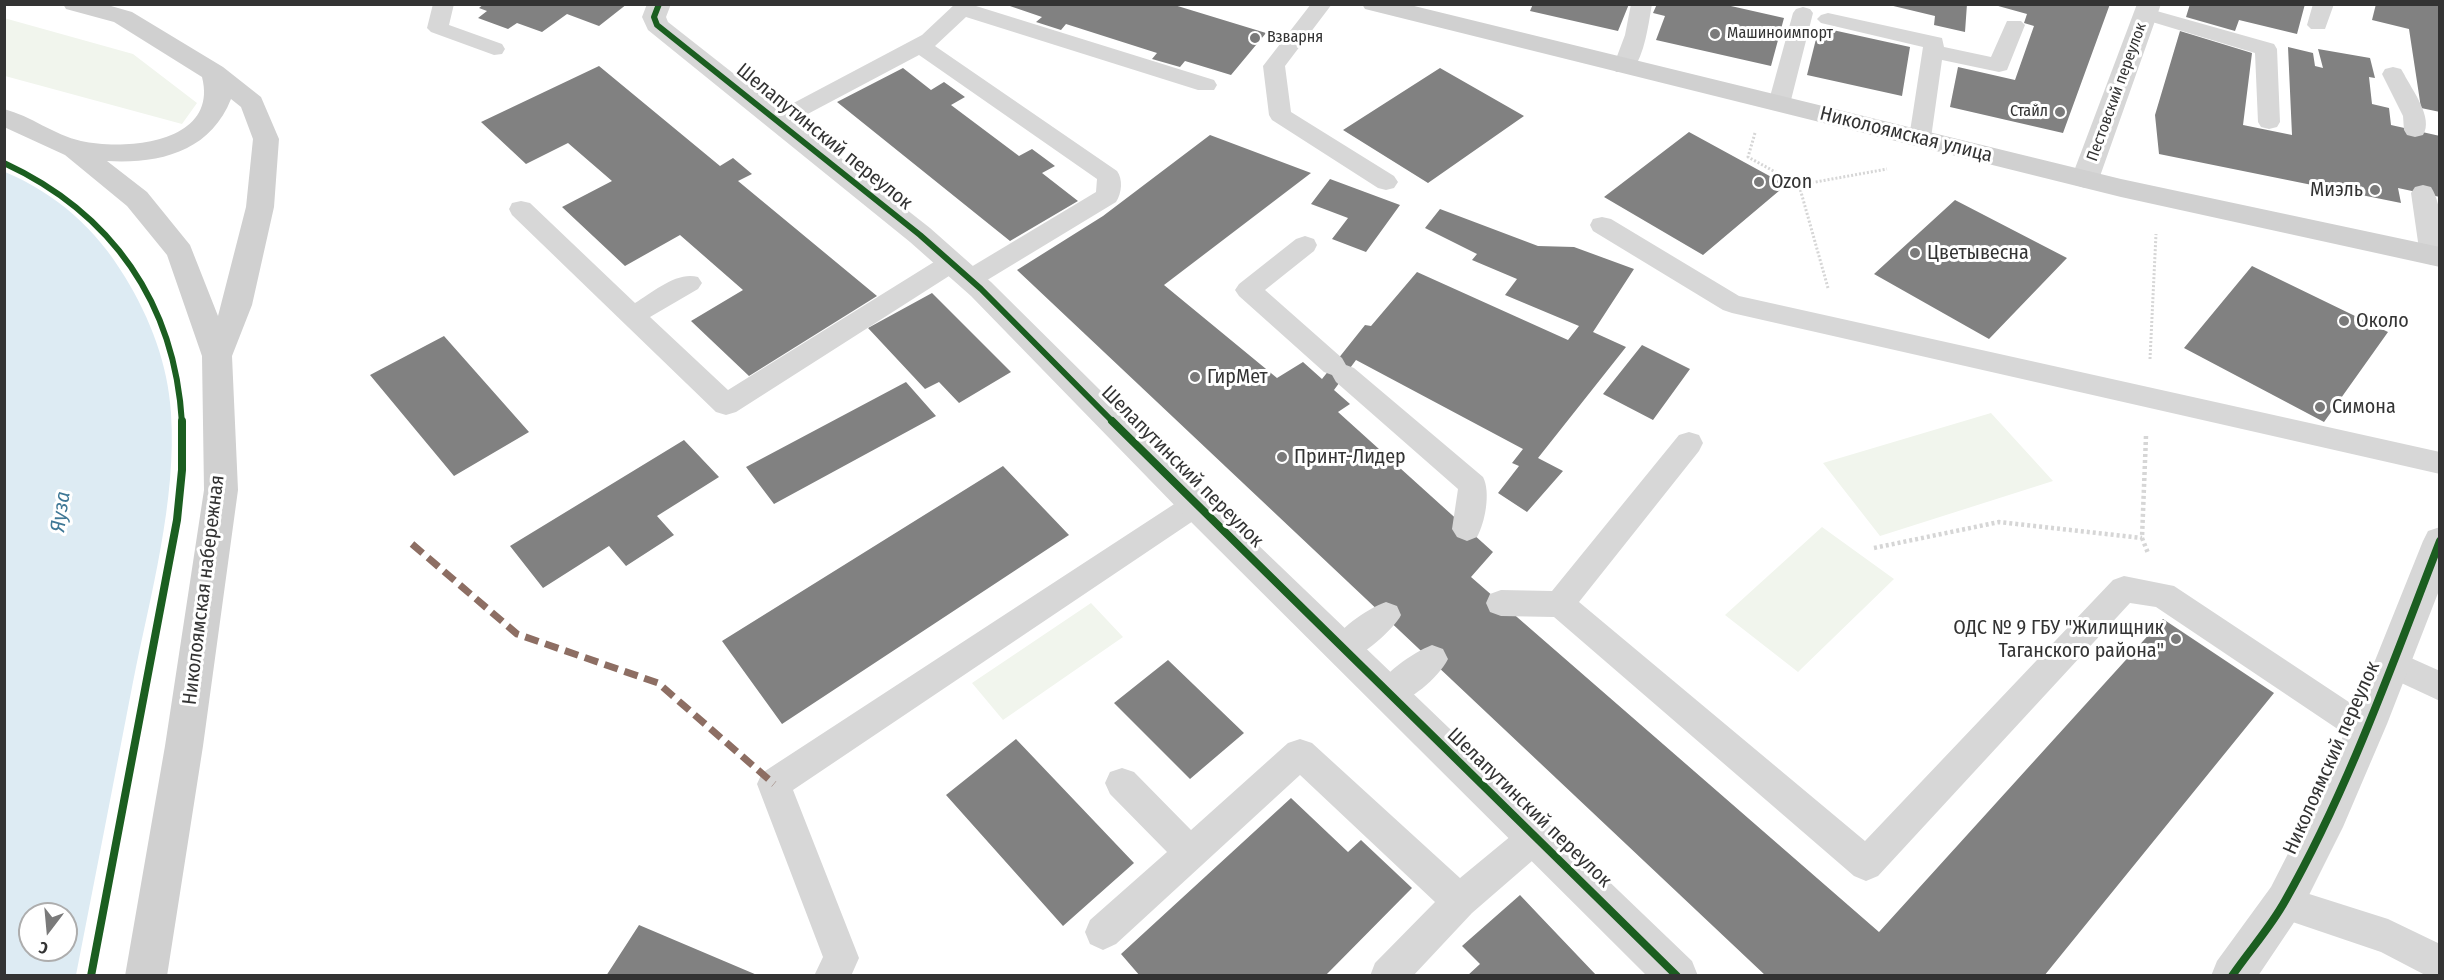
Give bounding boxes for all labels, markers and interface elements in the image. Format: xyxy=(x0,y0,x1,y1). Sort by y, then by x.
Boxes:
street label: Пестовский переулок xyxy=(2083,20,2151,164)
place label: Машиноимпорт xyxy=(1727,24,1833,44)
marker: Машиноимпорт xyxy=(1708,27,1722,41)
place label: Взварня xyxy=(1267,28,1323,48)
marker: Взварня xyxy=(1248,31,1262,45)
street label: Шелапутинский переулок xyxy=(731,59,917,215)
street label: Николоямская улица xyxy=(1817,102,1995,168)
place label: Стайл xyxy=(2010,102,2048,122)
marker: Стайл xyxy=(2053,105,2067,119)
place label: Ozon xyxy=(1771,170,1812,194)
marker: Ozon xyxy=(1752,175,1766,189)
place label: Миэль xyxy=(2310,178,2363,202)
marker: Миэль xyxy=(2368,183,2382,197)
place label: Цветывесна xyxy=(1927,241,2029,265)
marker: Цветывесна xyxy=(1908,246,1922,260)
place label: Около xyxy=(2356,309,2409,333)
marker: Около xyxy=(2337,314,2351,328)
place label: ГирМет xyxy=(1207,365,1268,389)
marker: ГирМет xyxy=(1188,370,1202,384)
street label: Шелапутинский переулок xyxy=(1096,381,1268,553)
place label: Симона xyxy=(2332,395,2396,419)
marker: Симона xyxy=(2313,400,2327,414)
place label: Принт-Лидер xyxy=(1294,445,1406,469)
marker: Принт-Лидер xyxy=(1275,450,1289,464)
street label: Николоямская набережная xyxy=(178,474,230,706)
water label: Яуза xyxy=(46,490,76,534)
place label: ОДС № 9 ГБУ "Жилищник Таганского района" xyxy=(1953,616,2164,663)
marker: ОДС № 9 ГБУ "Жилищник Таганского района" xyxy=(2169,632,2183,646)
street label: Николоямский переулок xyxy=(2279,658,2385,858)
street label: Шелапутинский переулок xyxy=(1442,723,1616,893)
north arrow xyxy=(18,902,78,962)
text: С xyxy=(37,938,50,958)

